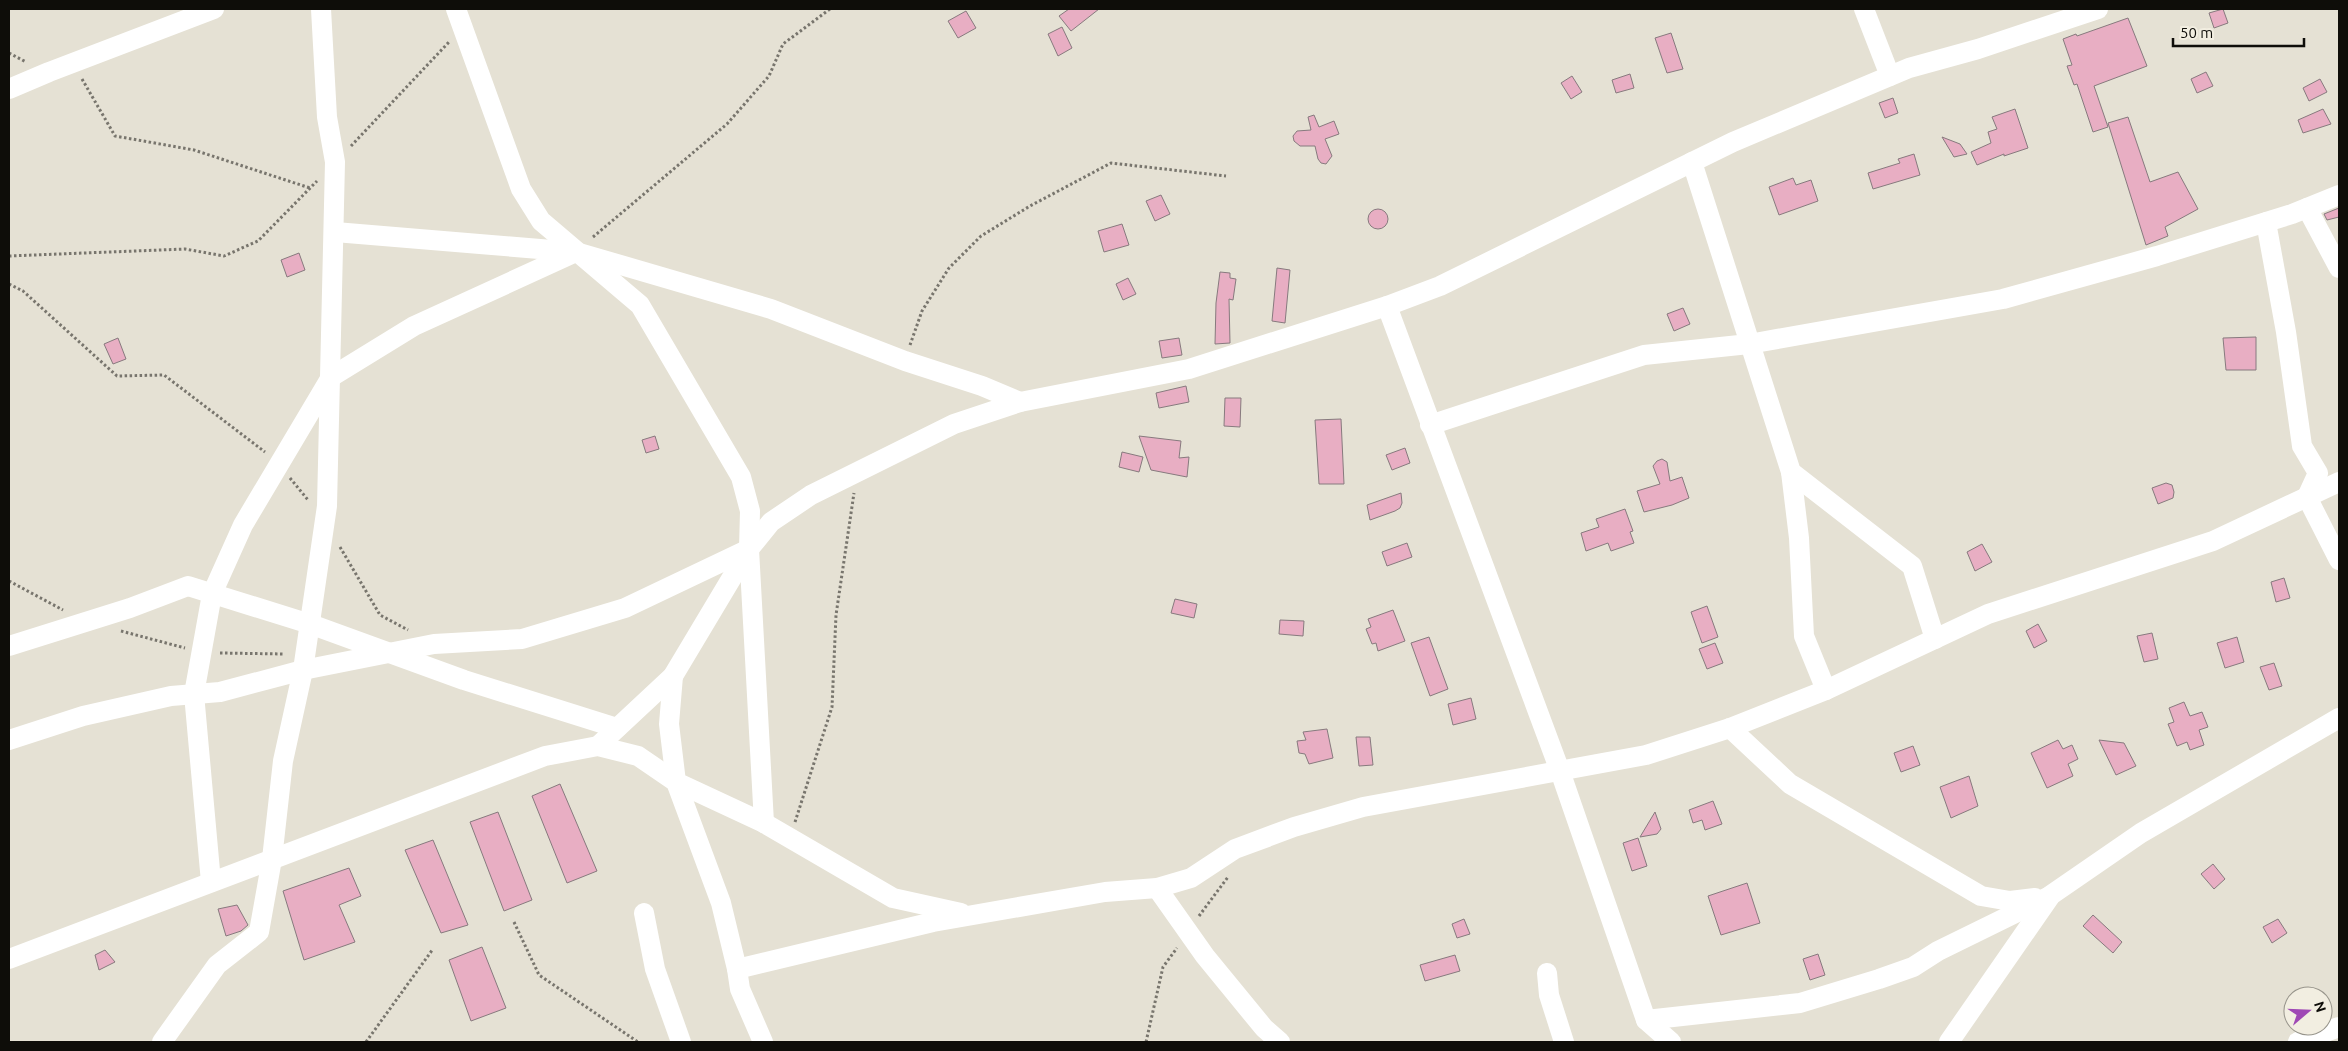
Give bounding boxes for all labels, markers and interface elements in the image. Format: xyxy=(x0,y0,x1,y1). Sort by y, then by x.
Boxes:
scale bar xyxy=(2173,15,2304,47)
text: 50 m xyxy=(2180,24,2213,41)
north arrow xyxy=(2283,986,2333,1036)
text: N xyxy=(2311,999,2330,1014)

